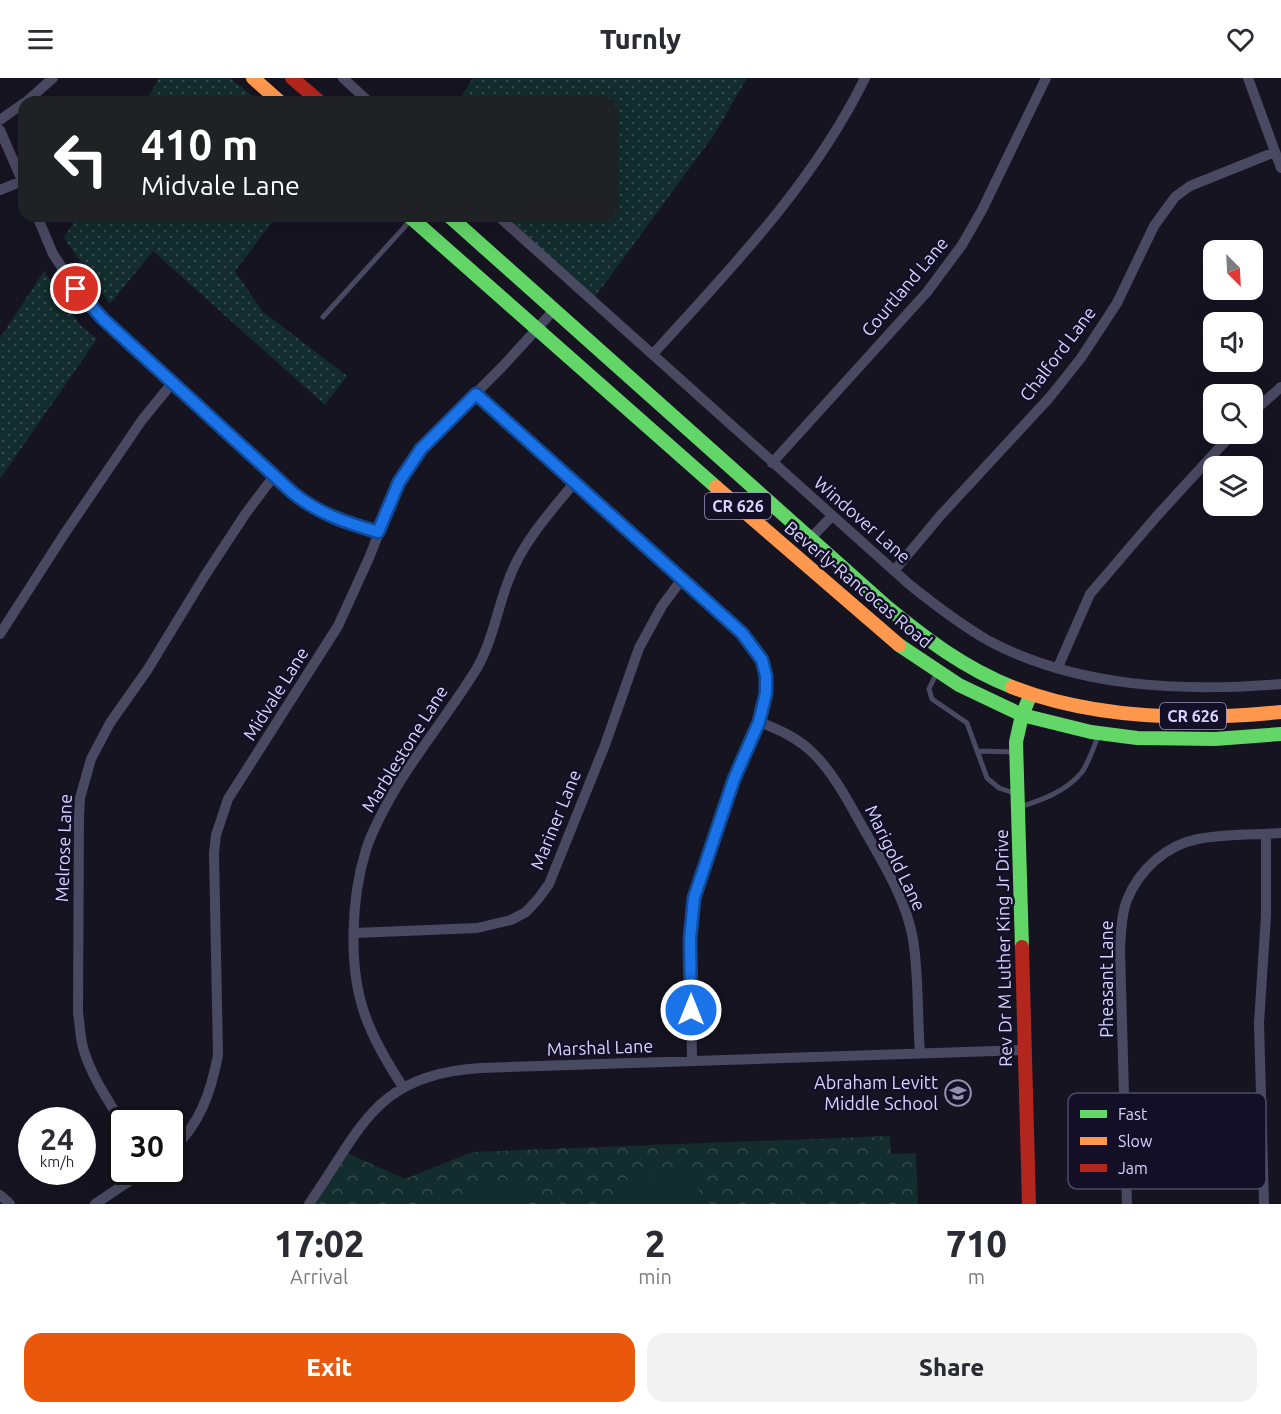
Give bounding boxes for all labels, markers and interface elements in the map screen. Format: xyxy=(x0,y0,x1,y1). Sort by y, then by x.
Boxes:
icon: menu xyxy=(24,23,57,56)
icon: heart xyxy=(1224,23,1257,56)
text: Turnly xyxy=(600,24,681,54)
icon: left xyxy=(42,120,120,198)
text: 410 m xyxy=(141,121,258,168)
text: Midvale Lane xyxy=(141,170,300,200)
street label: Courtland Lane xyxy=(857,233,952,340)
north arrow xyxy=(1203,240,1263,300)
map controls xyxy=(1203,240,1263,516)
pin xyxy=(50,263,101,314)
icon: arrive xyxy=(59,272,92,305)
street label: Chalford Lane xyxy=(1015,302,1099,404)
button: sound xyxy=(1203,312,1263,372)
button: search xyxy=(1203,384,1263,444)
button: layers xyxy=(1203,456,1263,516)
street label: Windover Lane xyxy=(810,472,915,566)
road number: CR 626 xyxy=(705,493,771,519)
street label: Beverly-Rancocas Road xyxy=(781,517,936,652)
street label: Midvale Lane xyxy=(239,643,312,744)
street label: Marblestone Lane xyxy=(357,682,451,815)
road number: CR 626 xyxy=(1160,703,1226,729)
street label: Mariner Lane xyxy=(526,767,584,872)
street label: Melrose Lane xyxy=(51,794,75,902)
street label: Marigold Lane xyxy=(862,802,930,914)
street label: Rev Dr M Luther King Jr Drive xyxy=(991,829,1015,1067)
street label: Pheasant Lane xyxy=(1096,920,1116,1038)
position arrow xyxy=(659,978,723,1042)
street label: Marshal Lane xyxy=(546,1035,654,1059)
place label: Abraham Levitt Middle School xyxy=(814,1072,938,1113)
school or university icon: Abraham Levitt Middle School xyxy=(943,1078,973,1108)
legend xyxy=(1068,1093,1266,1189)
text: Fast xyxy=(1118,1105,1148,1123)
speed limit sign: 30 xyxy=(108,1107,186,1185)
text: 24 xyxy=(40,1122,74,1156)
text: Slow xyxy=(1118,1132,1153,1150)
text: km/h xyxy=(40,1153,74,1170)
text: Jam xyxy=(1118,1159,1148,1177)
text: 17:02 xyxy=(274,1223,364,1264)
text: 2 xyxy=(645,1223,665,1264)
text: 710 xyxy=(946,1223,1007,1264)
text: Arrival xyxy=(290,1265,348,1288)
text: min xyxy=(638,1265,672,1288)
text: m xyxy=(968,1265,985,1288)
button: Exit xyxy=(24,1333,635,1402)
button: Share xyxy=(647,1333,1257,1402)

